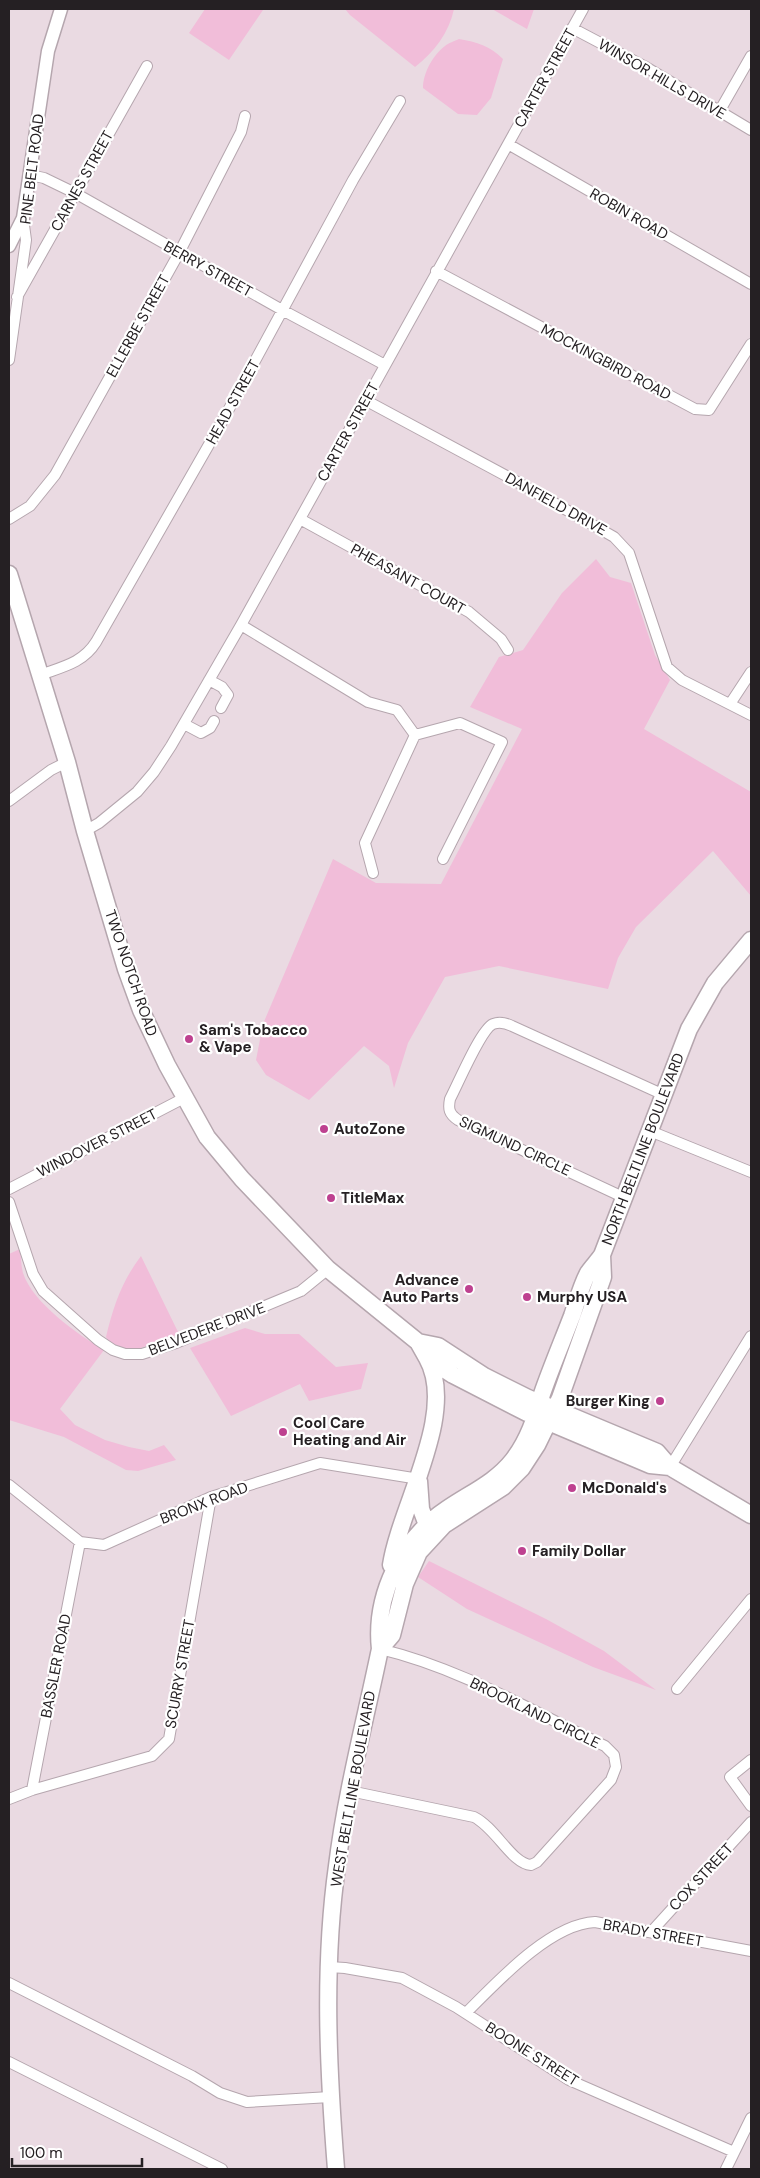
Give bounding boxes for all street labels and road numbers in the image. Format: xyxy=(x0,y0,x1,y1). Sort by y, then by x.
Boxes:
street label: CARTER STREET xyxy=(510,25,580,131)
street label: WINSOR HILLS DRIVE xyxy=(594,34,730,124)
street label: PINE BELT ROAD xyxy=(15,113,49,225)
street label: CARNES STREET xyxy=(46,127,118,235)
street label: ROBIN ROAD xyxy=(586,183,672,245)
street label: BERRY STREET xyxy=(160,236,256,302)
street label: ELLERBE STREET xyxy=(102,271,174,381)
street label: MOCKINGBIRD ROAD xyxy=(537,319,675,405)
street label: HEAD STREET xyxy=(201,356,265,448)
street label: CARTER STREET xyxy=(313,379,383,485)
street label: DANFIELD DRIVE xyxy=(502,468,610,540)
street label: PHEASANT COURT xyxy=(347,539,469,619)
street label: TWO NOTCH ROAD xyxy=(100,907,162,1039)
street label: NORTH BELTLINE BOULEVARD xyxy=(597,1050,689,1248)
street label: WINDOVER STREET xyxy=(33,1104,161,1182)
street label: SIGMUND CIRCLE xyxy=(456,1111,574,1181)
street label: BELVEDERE DRIVE xyxy=(146,1298,268,1360)
street label: BRONX ROAD xyxy=(157,1477,251,1529)
street label: BASSLER ROAD xyxy=(36,1612,76,1720)
street label: SCURRY STREET xyxy=(161,1618,199,1730)
street label: BROOKLAND CIRCLE xyxy=(466,1673,604,1753)
street label: WEST BELT LINE BOULEVARD xyxy=(326,1689,380,1889)
street label: COX STREET xyxy=(664,1839,738,1915)
street label: BRADY STREET xyxy=(601,1914,705,1952)
street label: BOONE STREET xyxy=(482,2017,582,2091)

